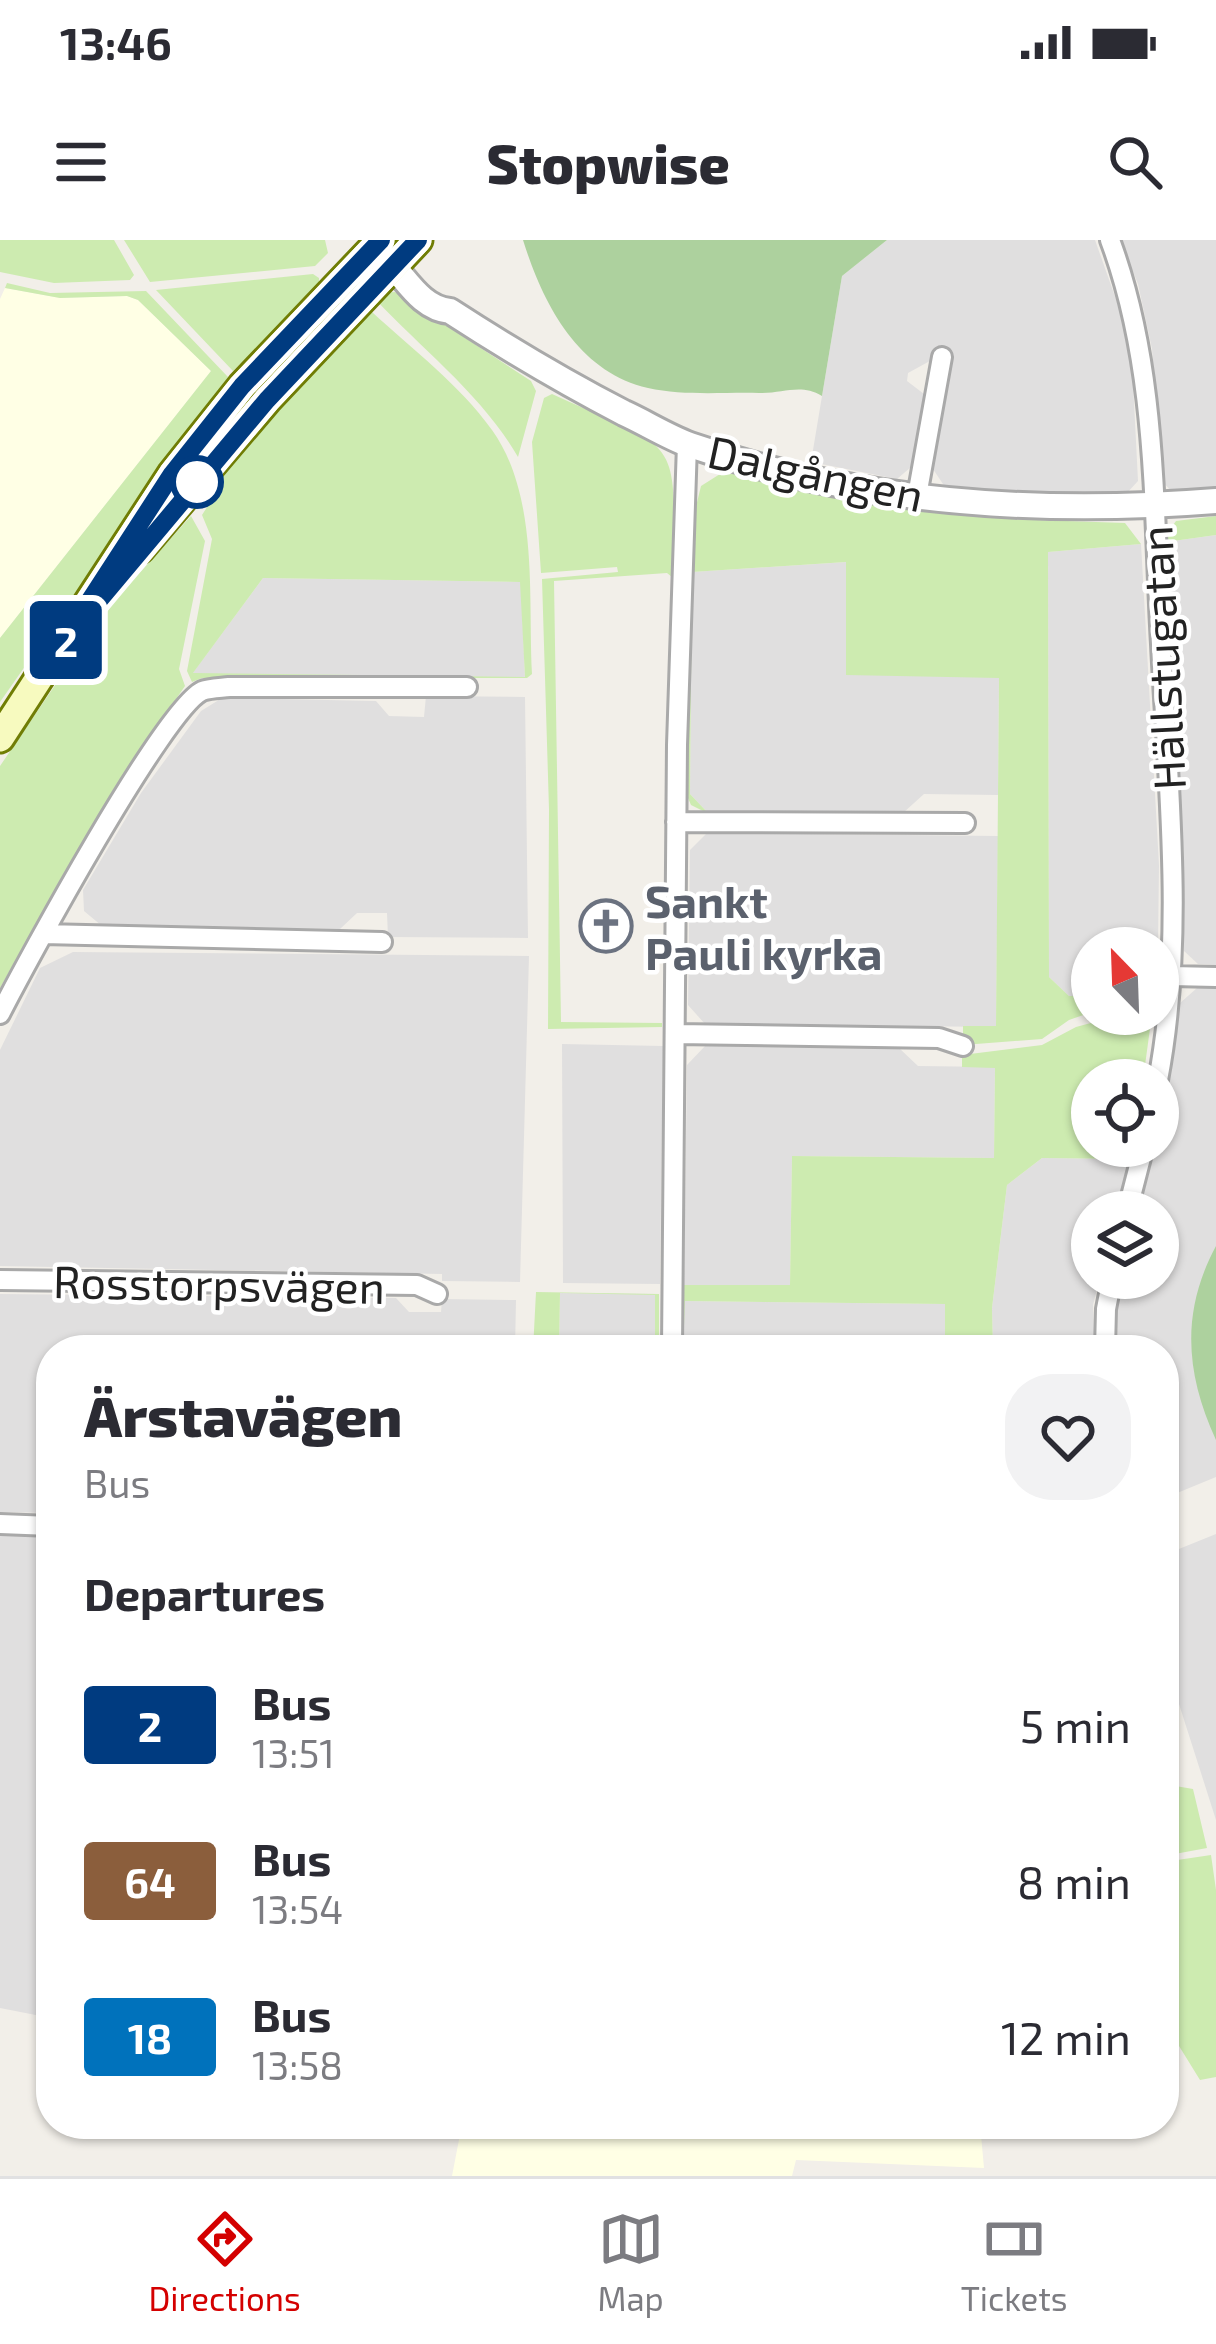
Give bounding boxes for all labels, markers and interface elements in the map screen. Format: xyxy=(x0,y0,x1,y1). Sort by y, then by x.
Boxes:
text: 13:46 xyxy=(60,15,172,69)
icon: menu xyxy=(48,129,114,195)
icon: search xyxy=(1102,129,1168,195)
text: Stopwise xyxy=(486,130,730,195)
street label: Dalgången xyxy=(703,423,929,521)
unlabelled marker xyxy=(172,457,222,507)
street label: Hällstugatan xyxy=(1127,524,1195,792)
line badge: 2 xyxy=(27,601,105,679)
text: 2 xyxy=(54,615,78,665)
place label: Sankt Pauli kyrka xyxy=(645,873,883,980)
church icon: Sankt Pauli kyrka xyxy=(578,898,634,954)
north arrow xyxy=(1071,927,1179,1035)
map controls xyxy=(1071,927,1179,1299)
button: locate xyxy=(1071,1059,1179,1167)
button: layers xyxy=(1071,1191,1179,1299)
street label: Rosstorpsvägen xyxy=(53,1253,385,1313)
button: heart xyxy=(1005,1374,1131,1500)
text: Ärstavägen xyxy=(84,1380,402,1448)
text: Bus xyxy=(84,1459,150,1506)
text: Departures xyxy=(84,1566,325,1620)
text: Bus xyxy=(252,1675,331,1729)
text: 5 min xyxy=(1020,1698,1131,1752)
text: 2 xyxy=(138,1700,162,1750)
text: 13:51 xyxy=(252,1729,335,1776)
text: Bus xyxy=(252,1831,331,1885)
text: 8 min xyxy=(1017,1854,1131,1908)
text: 64 xyxy=(124,1856,176,1906)
text: 13:54 xyxy=(252,1885,343,1932)
text: Bus xyxy=(252,1987,331,2041)
text: 12 min xyxy=(1001,2010,1131,2064)
text: 18 xyxy=(128,2012,172,2062)
text: 13:58 xyxy=(252,2041,343,2088)
tab: Directions xyxy=(148,2206,301,2318)
tab: Map xyxy=(598,2206,664,2318)
tab: Tickets xyxy=(961,2206,1068,2318)

